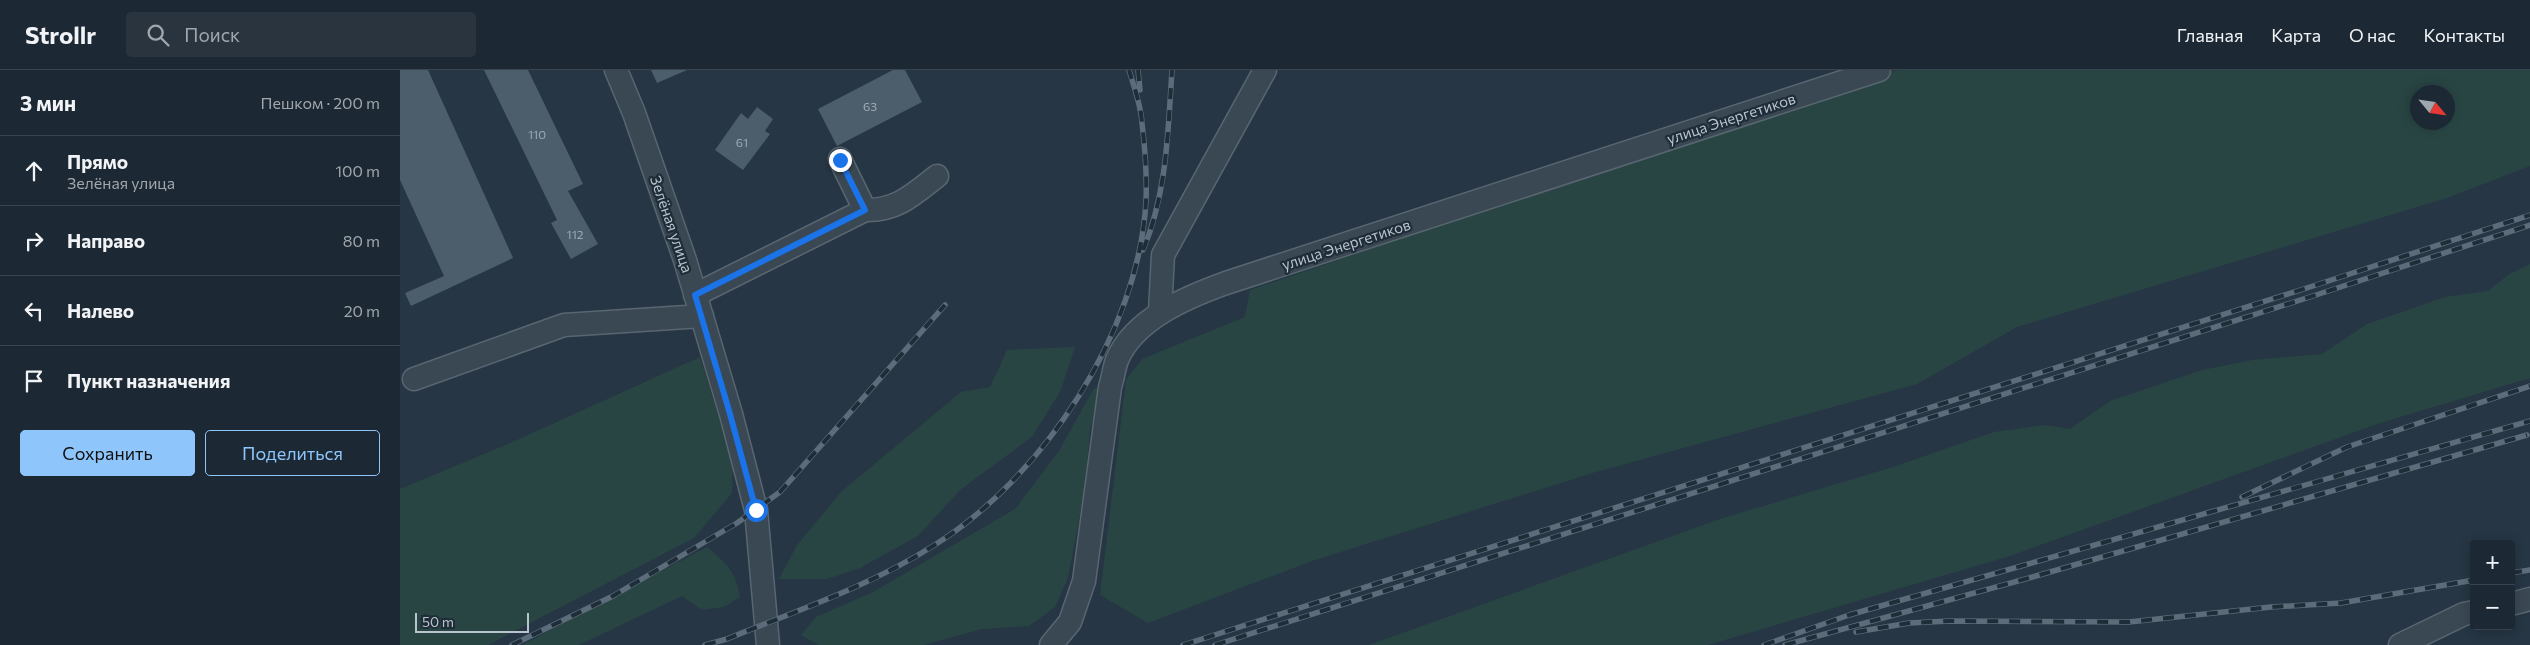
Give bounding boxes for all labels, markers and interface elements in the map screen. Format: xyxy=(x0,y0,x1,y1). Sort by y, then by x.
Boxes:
search box xyxy=(126,12,476,57)
text: Strollr xyxy=(25,20,96,49)
icon: search xyxy=(144,21,172,49)
text: Поиск xyxy=(184,23,240,46)
text: Главная xyxy=(2177,24,2243,46)
text: Карта xyxy=(2271,24,2321,46)
text: О нас xyxy=(2349,24,2396,46)
text: Контакты xyxy=(2424,24,2505,46)
north arrow xyxy=(2410,85,2455,130)
street label: улица Энергетиков xyxy=(1664,89,1798,147)
text: 3 мин xyxy=(20,90,76,115)
text: Пешком · 200 m xyxy=(261,93,380,112)
house number: 63 xyxy=(863,99,877,113)
house number: 110 xyxy=(528,127,546,141)
house number: 61 xyxy=(736,135,748,149)
route end xyxy=(829,149,852,172)
text: Прямо xyxy=(67,150,128,173)
icon: ahead xyxy=(20,157,48,185)
text: 100 m xyxy=(335,161,380,180)
text: Зелёная улица xyxy=(67,173,175,192)
street label: Зелёная улица xyxy=(647,173,697,275)
street label: улица Энергетиков xyxy=(1279,215,1413,273)
icon: right xyxy=(20,227,48,255)
house number: 112 xyxy=(567,227,584,241)
text: Направо xyxy=(67,229,145,252)
text: 80 m xyxy=(343,231,380,250)
icon: left xyxy=(20,297,48,325)
text: Налево xyxy=(67,299,134,322)
text: 20 m xyxy=(344,301,380,320)
icon: arrive xyxy=(20,367,48,395)
text: Пункт назначения xyxy=(67,369,230,392)
button: Сохранить xyxy=(20,430,195,476)
button: Поделиться xyxy=(205,430,380,476)
route start xyxy=(745,499,768,522)
map controls xyxy=(2470,540,2515,630)
button: + xyxy=(2470,540,2515,585)
button: − xyxy=(2470,585,2515,630)
scale bar xyxy=(415,610,529,633)
text: 50 m xyxy=(422,613,454,630)

